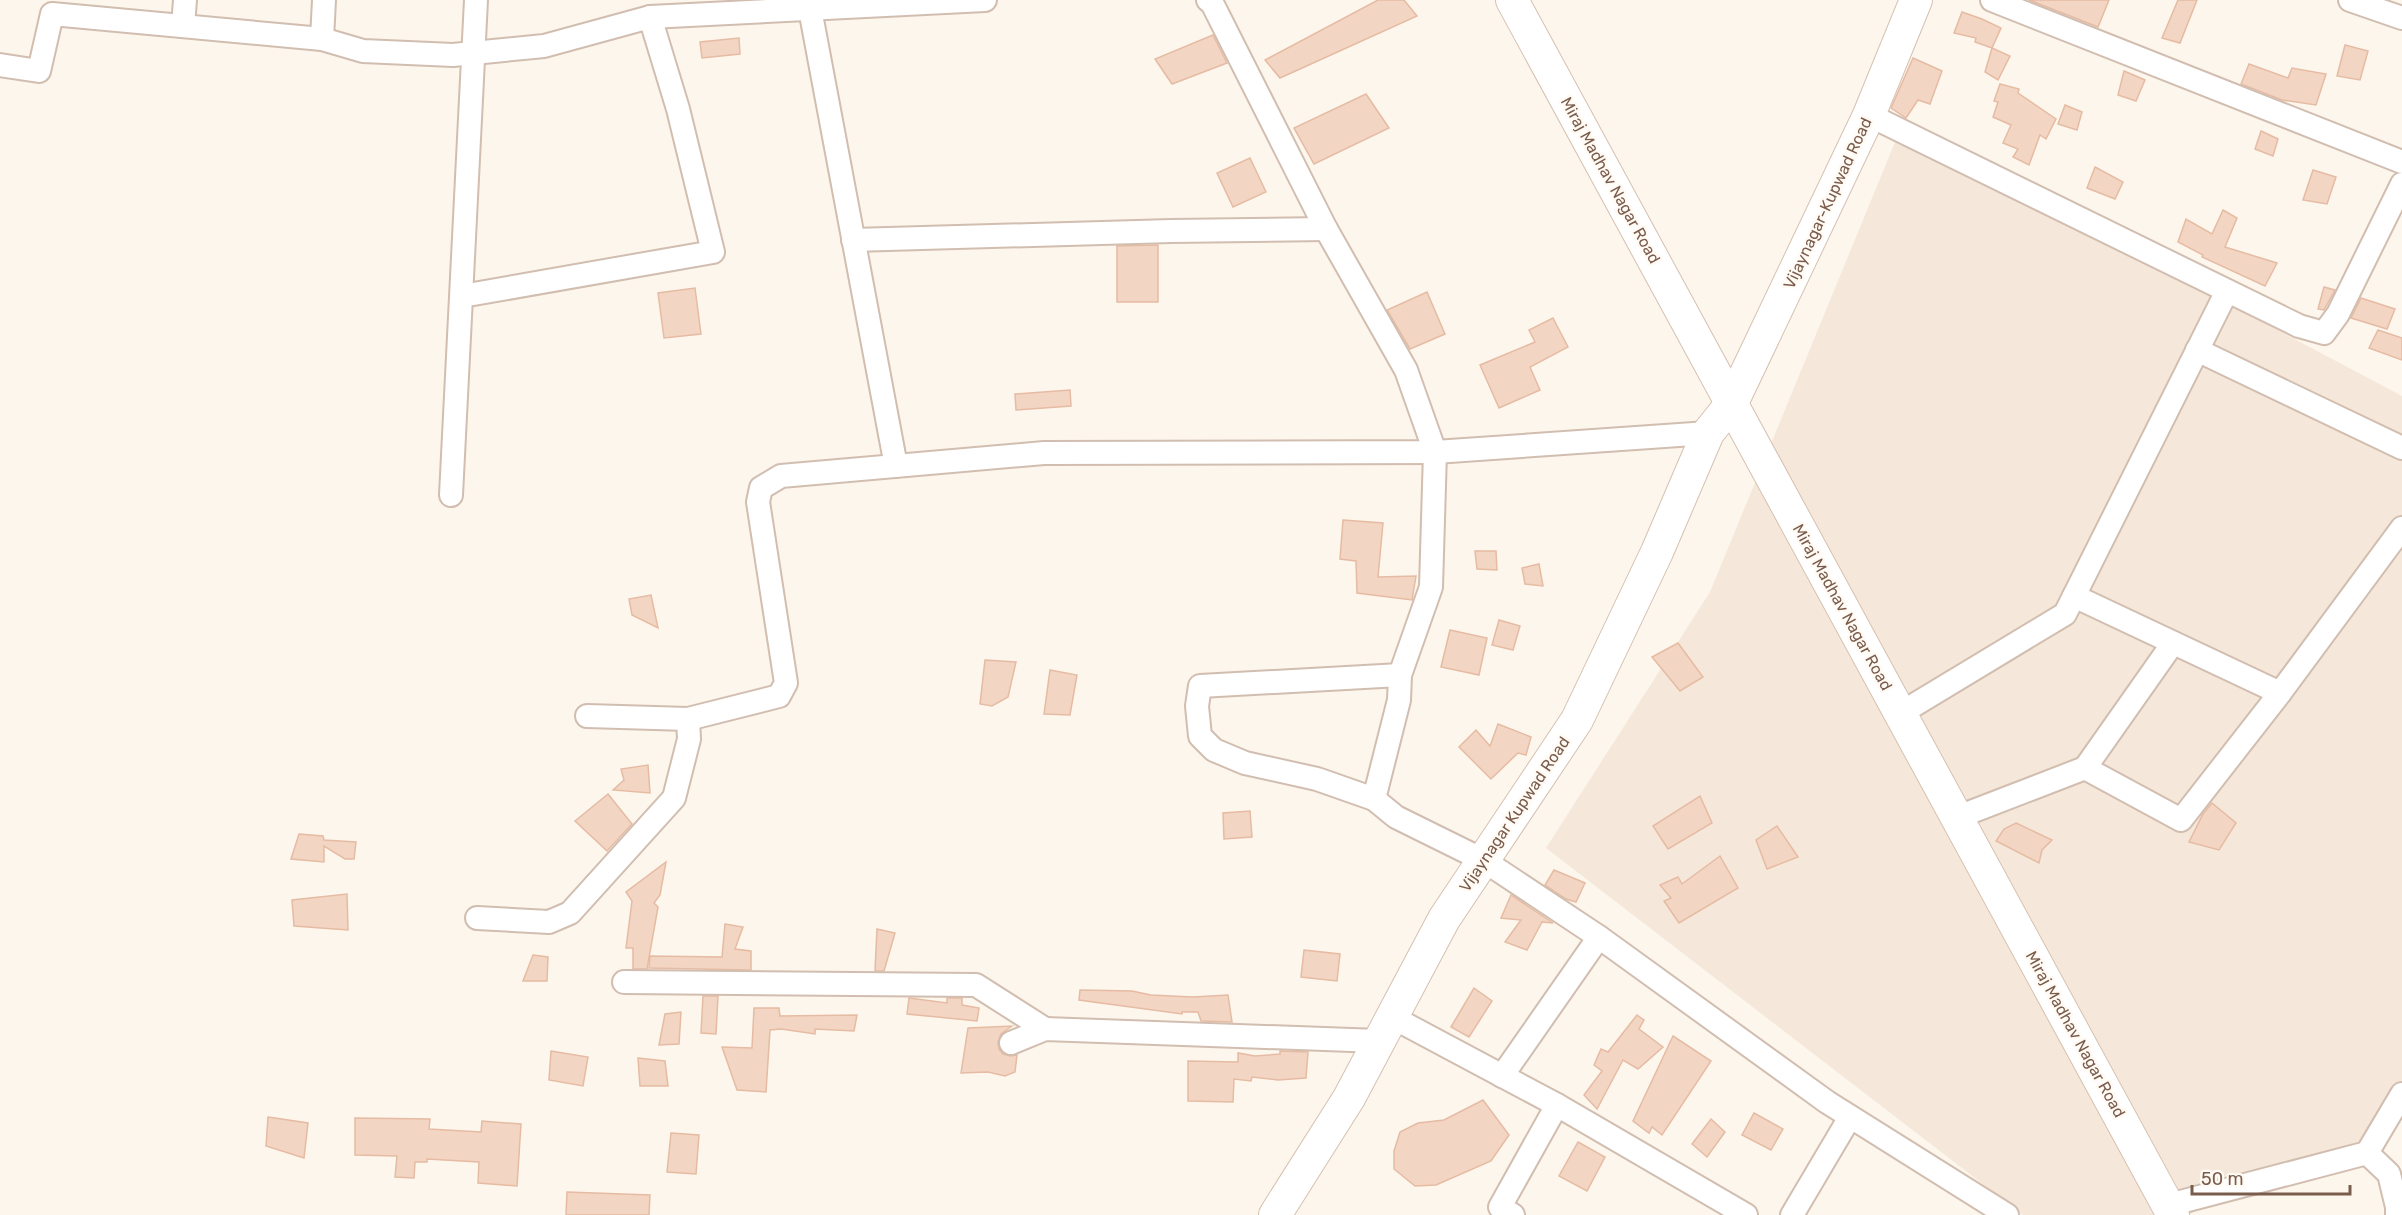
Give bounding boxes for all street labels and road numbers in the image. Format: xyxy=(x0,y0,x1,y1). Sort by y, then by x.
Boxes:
street label: Miraj Madhav Nagar Road xyxy=(1557,94,1664,267)
street label: Vijaynagar-Kupwad Road xyxy=(1779,115,1876,292)
street label: Miraj Madhav Nagar Road xyxy=(1789,521,1896,694)
street label: Vijaynagar Kupwad Road xyxy=(1455,733,1574,896)
street label: Miraj Madhav Nagar Road xyxy=(2022,948,2129,1121)

